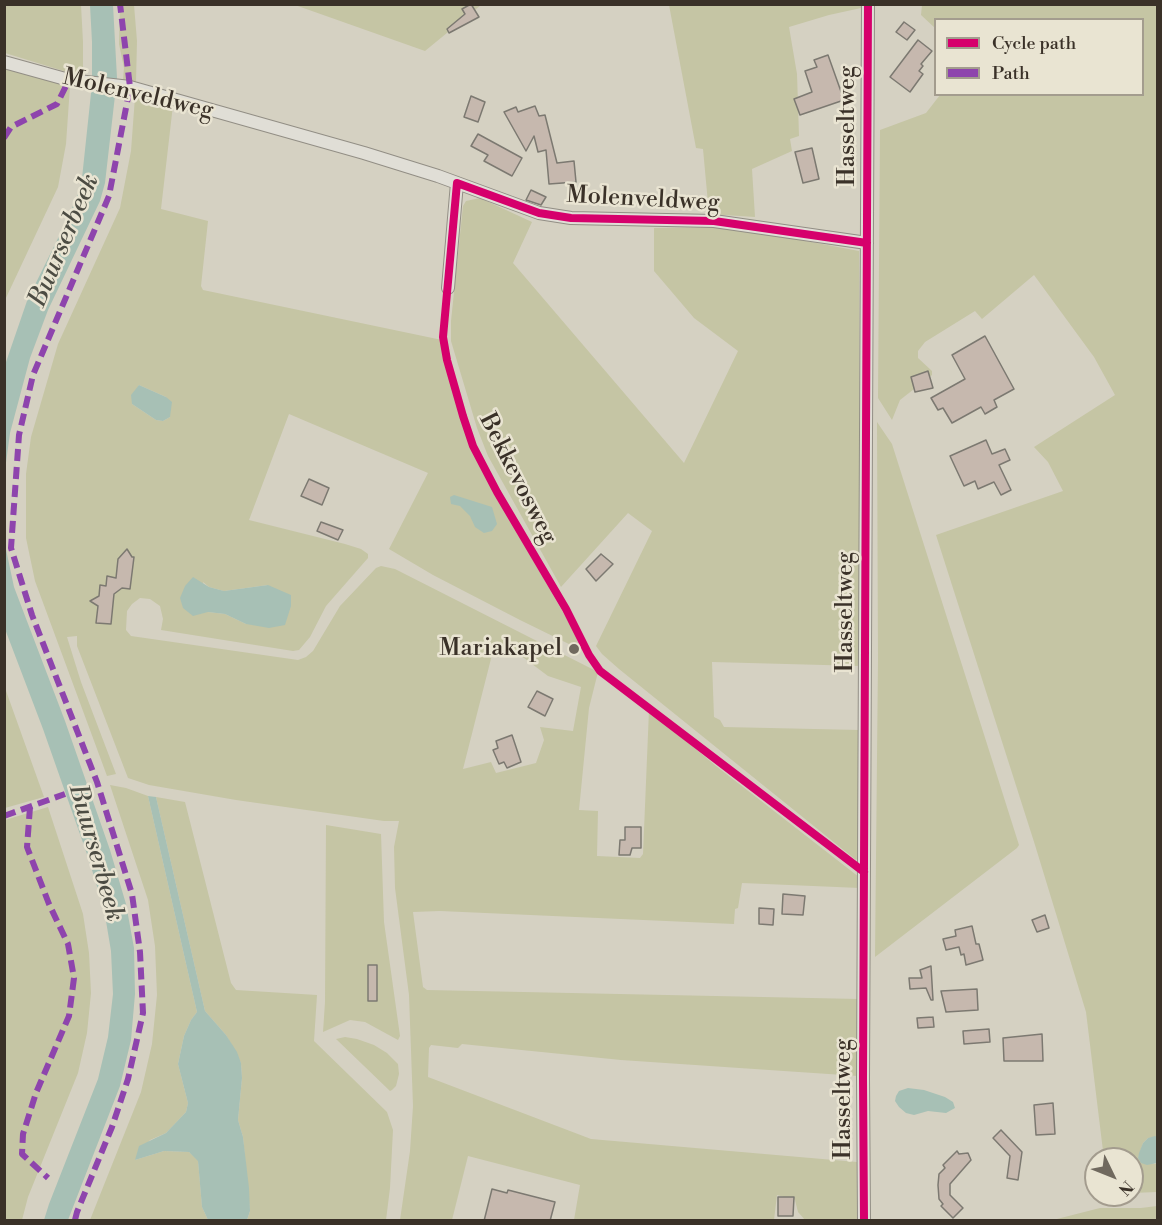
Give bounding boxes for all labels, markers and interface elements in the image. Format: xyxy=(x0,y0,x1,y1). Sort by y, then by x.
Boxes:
legend xyxy=(934,18,1144,96)
text: Cycle path xyxy=(992,32,1076,55)
text: Path xyxy=(992,62,1030,85)
street label: Molenveldweg xyxy=(60,64,216,126)
street label: Hasseltweg xyxy=(834,65,862,187)
water label: Buurserbeek xyxy=(23,170,107,312)
street label: Molenveldweg xyxy=(566,182,720,218)
street label: Bekkevosweg xyxy=(472,409,562,549)
street label: Hasseltweg xyxy=(832,551,860,673)
place label: Mariakapel xyxy=(439,635,562,663)
marker: Mariakapel xyxy=(567,642,581,656)
water label: Buurserbeek xyxy=(60,781,130,925)
street label: Hasseltweg xyxy=(830,1038,858,1160)
north arrow xyxy=(1084,1147,1144,1207)
text: N xyxy=(1114,1176,1137,1199)

